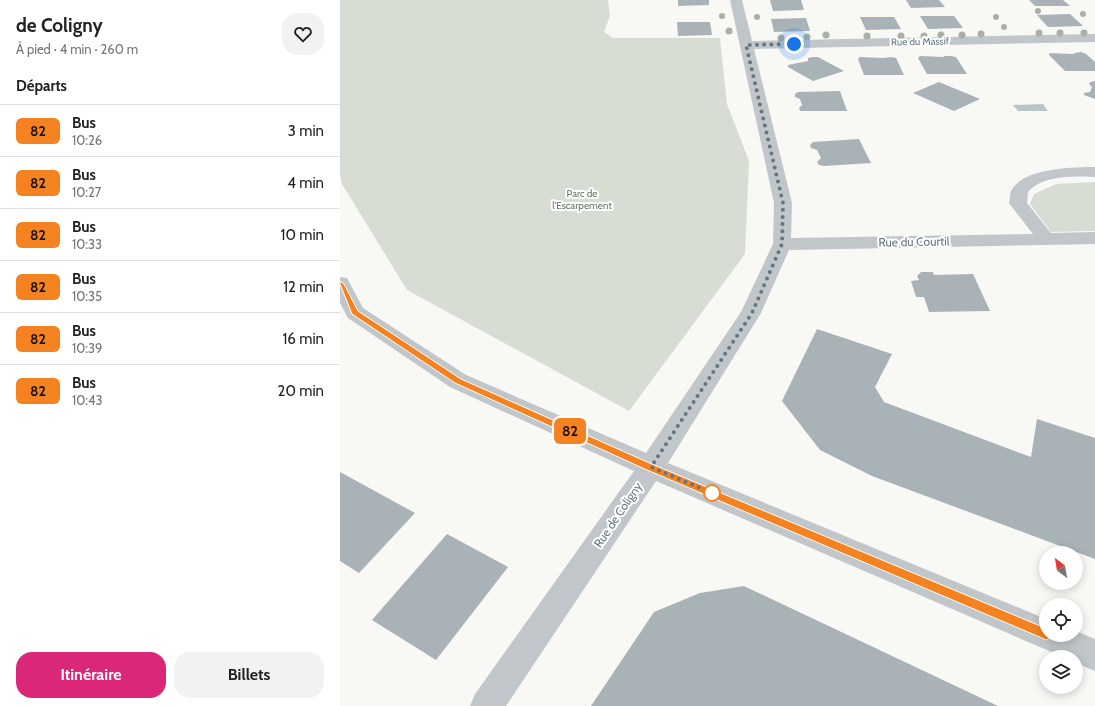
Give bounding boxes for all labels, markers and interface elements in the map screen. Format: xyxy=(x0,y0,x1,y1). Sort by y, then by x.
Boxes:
button: heart xyxy=(282,13,324,55)
text: de Coligny xyxy=(16,14,103,37)
your location xyxy=(784,34,804,54)
street label: Rue du Massif xyxy=(891,34,950,49)
text: À pied · 4 min · 260 m xyxy=(16,41,138,57)
text: Départs xyxy=(16,77,67,95)
text: Bus xyxy=(72,114,96,132)
text: 82 xyxy=(30,122,46,140)
text: 3 min xyxy=(288,122,324,140)
text: 10:26 xyxy=(72,132,102,148)
text: Bus xyxy=(72,166,96,184)
text: 82 xyxy=(30,174,46,192)
text: 4 min xyxy=(287,174,324,192)
text: 10:27 xyxy=(72,184,101,200)
park label: Parc de l'Escarpement xyxy=(552,187,612,212)
text: Bus xyxy=(72,218,96,236)
text: 82 xyxy=(30,226,46,244)
text: 10 min xyxy=(281,226,324,244)
street label: Rue du Courtil xyxy=(878,233,950,250)
text: 10:33 xyxy=(72,236,102,252)
text: Bus xyxy=(72,270,96,288)
text: 82 xyxy=(30,278,46,296)
text: 12 min xyxy=(283,278,324,296)
text: 10:35 xyxy=(72,288,102,304)
text: Bus xyxy=(72,322,96,340)
text: 82 xyxy=(30,330,46,348)
text: 16 min xyxy=(282,330,324,348)
text: 10:39 xyxy=(72,340,102,356)
text: Bus xyxy=(72,374,96,392)
text: 82 xyxy=(30,382,46,400)
text: 20 min xyxy=(278,382,324,400)
text: 10:43 xyxy=(72,392,103,408)
line badge: 82 xyxy=(552,418,588,444)
text: 82 xyxy=(562,422,578,440)
street label: Rue de Coligny xyxy=(590,479,645,550)
unlabelled marker xyxy=(703,484,721,502)
north arrow xyxy=(1039,546,1083,590)
map controls xyxy=(1039,546,1083,694)
button: locate xyxy=(1039,598,1083,642)
button: layers xyxy=(1039,650,1083,694)
button: Itinéraire xyxy=(16,652,166,698)
button: Billets xyxy=(174,652,324,698)

